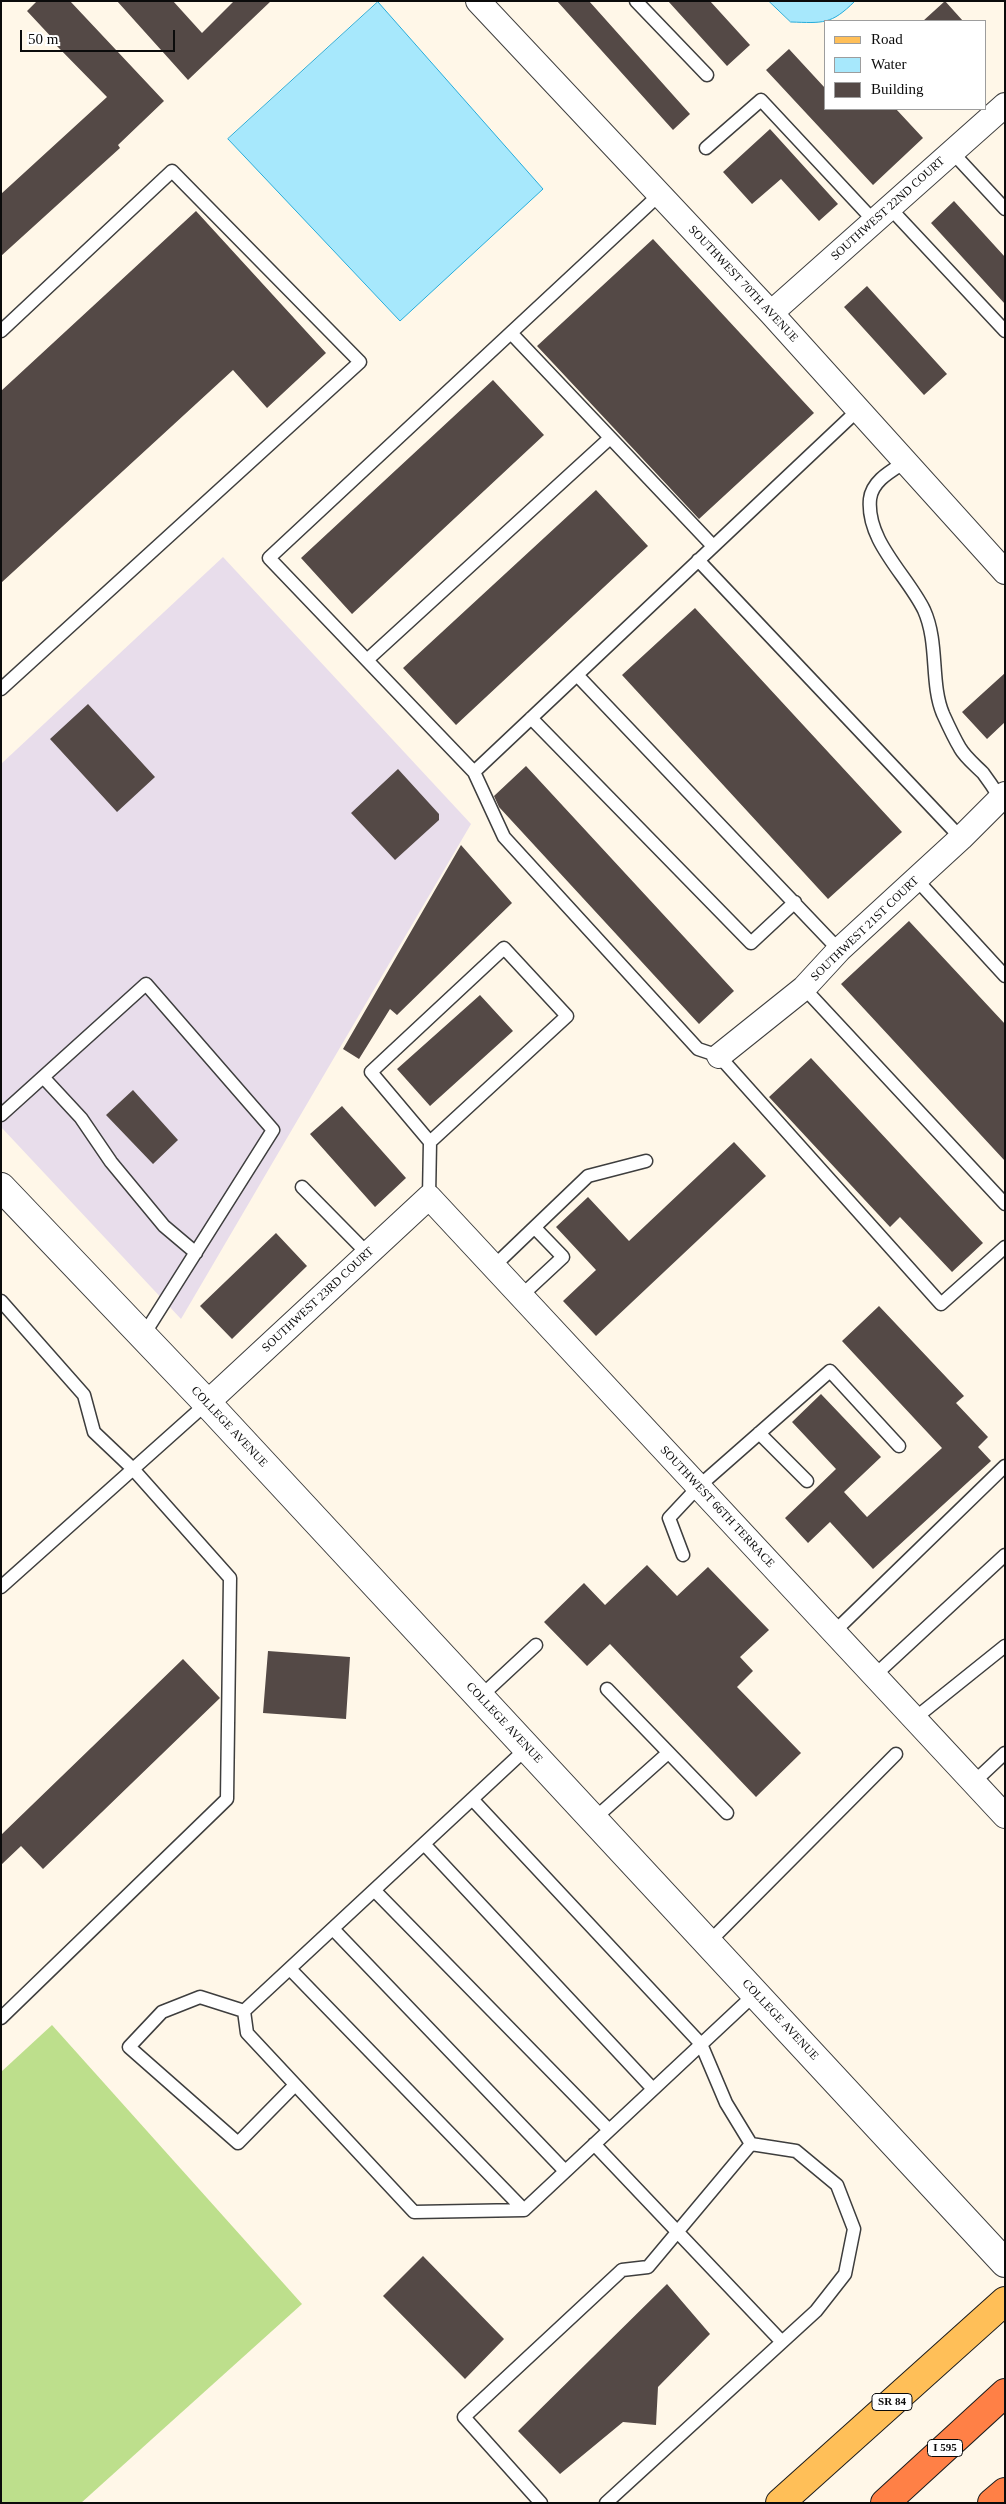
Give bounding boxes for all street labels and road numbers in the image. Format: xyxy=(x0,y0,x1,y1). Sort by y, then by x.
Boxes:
street label: SOUTHWEST 22ND COURT xyxy=(828,154,948,264)
street label: SOUTHWEST 70TH AVENUE xyxy=(685,223,801,345)
street label: SOUTHWEST 21ST COURT xyxy=(808,874,922,984)
street label: SOUTHWEST 23RD COURT xyxy=(259,1245,377,1355)
street label: COLLEGE AVENUE xyxy=(188,1384,270,1470)
street label: SOUTHWEST 66TH TERRACE xyxy=(657,1443,777,1571)
street label: COLLEGE AVENUE xyxy=(463,1680,545,1766)
street label: COLLEGE AVENUE xyxy=(739,1977,821,2063)
road number: SR 84 xyxy=(872,2394,912,2410)
road number: I 595 xyxy=(928,2440,962,2456)

